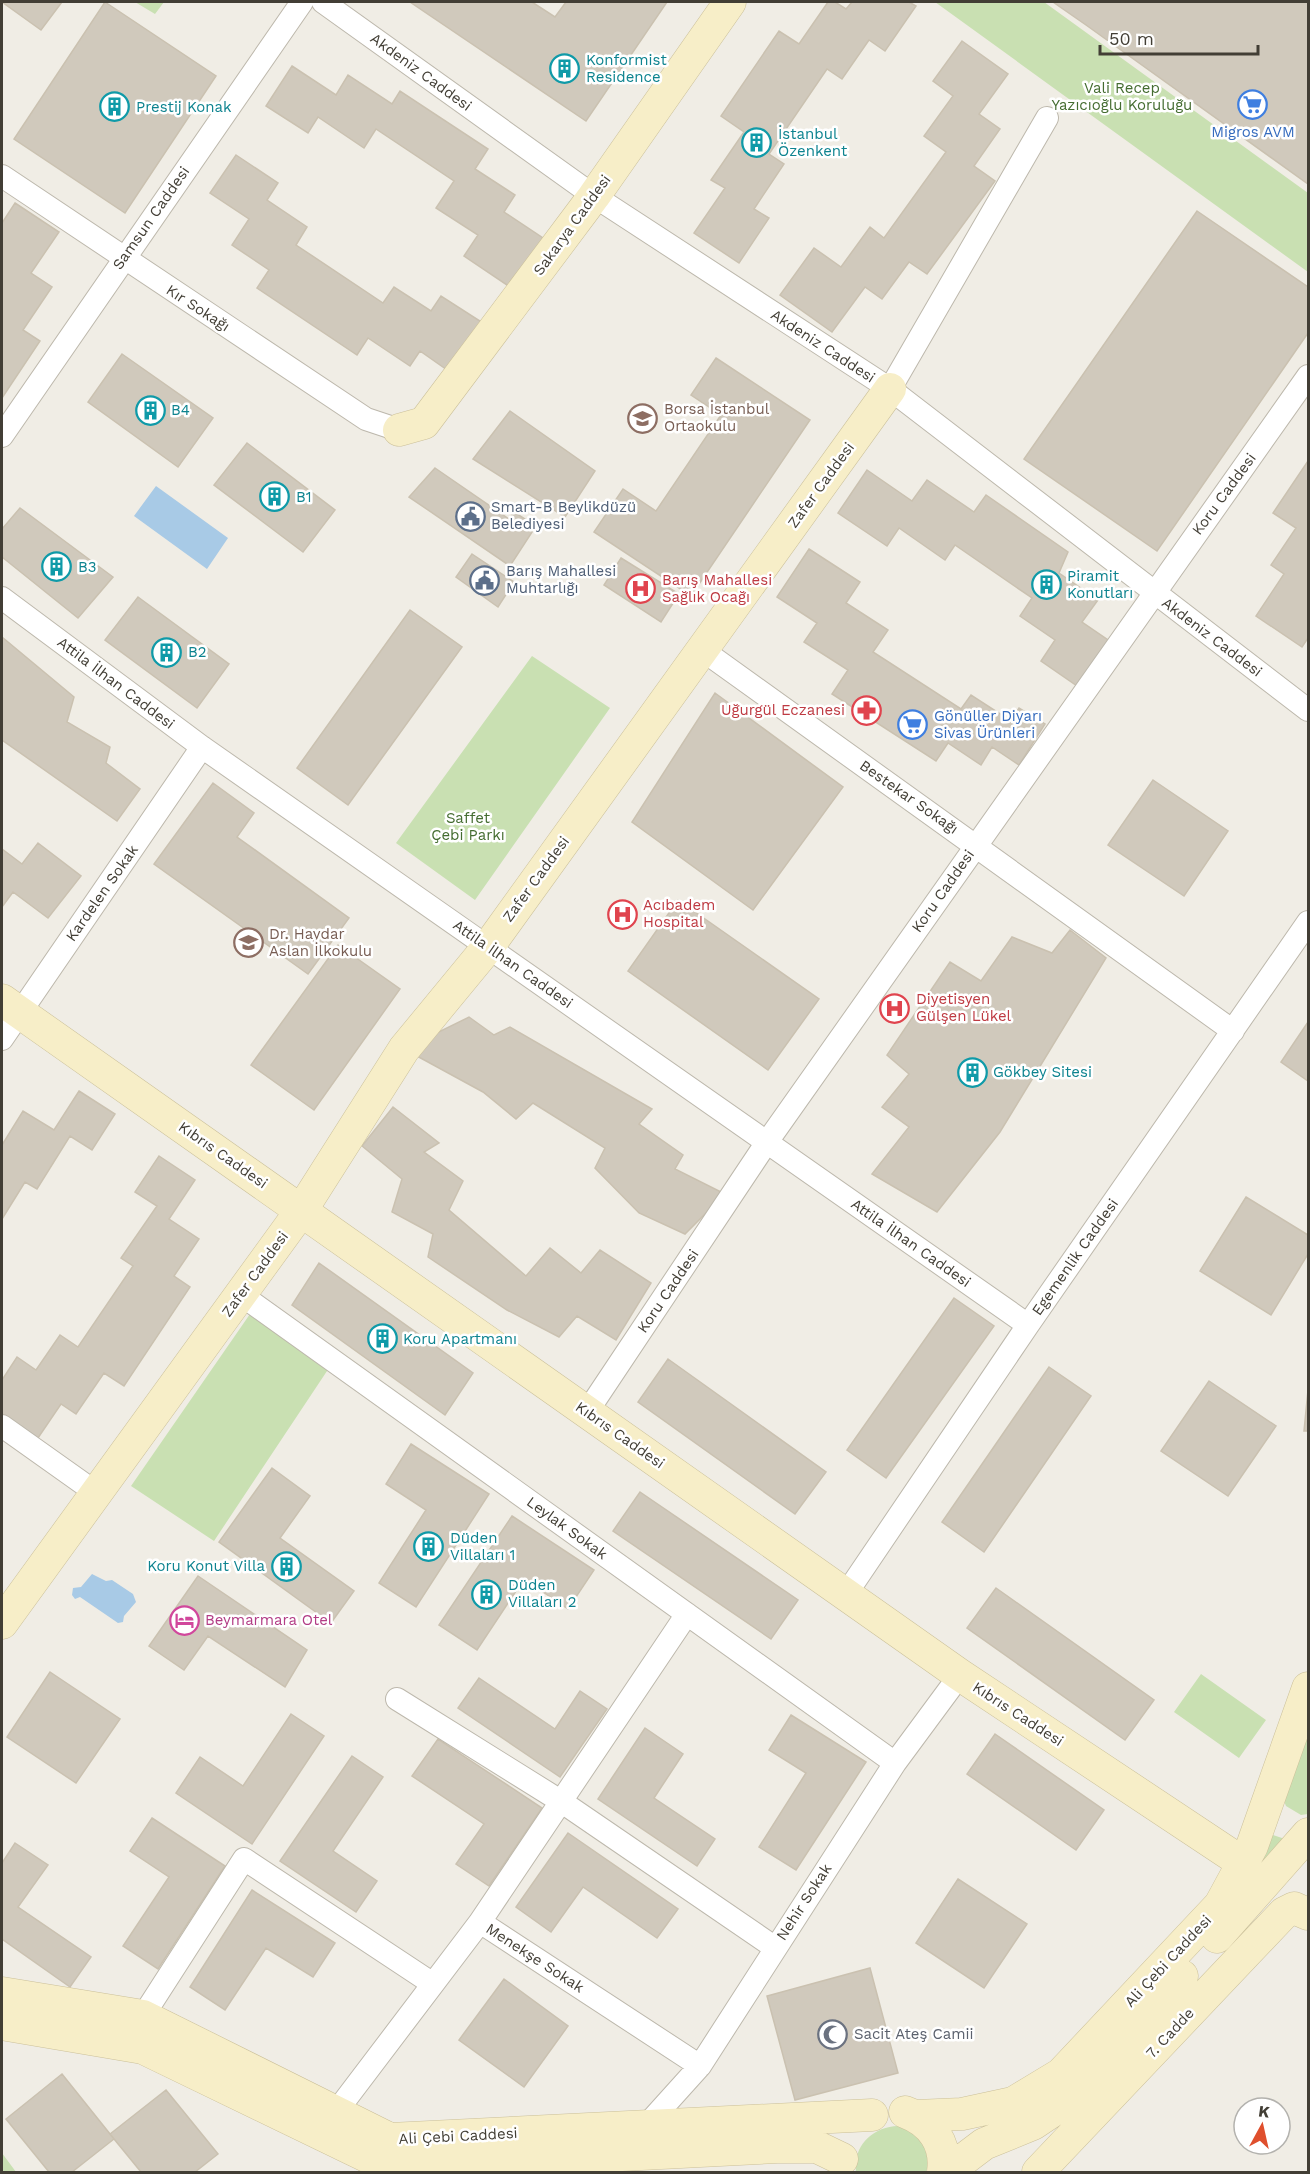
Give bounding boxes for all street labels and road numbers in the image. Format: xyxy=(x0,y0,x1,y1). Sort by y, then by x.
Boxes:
street label: Akdeniz Caddesi xyxy=(367,29,475,115)
street label: Samsun Caddesi xyxy=(109,163,193,273)
street label: Sakarya Caddesi xyxy=(529,171,615,279)
street label: Kır Sokağı xyxy=(163,281,233,335)
street label: Akdeniz Caddesi xyxy=(767,306,879,386)
street label: Zafer Caddesi xyxy=(784,439,858,531)
street label: Koru Caddesi xyxy=(1188,450,1260,538)
street label: Akdeniz Caddesi xyxy=(1158,593,1266,681)
street label: Attila İlhan Caddesi xyxy=(54,633,178,733)
street label: Bestekar Sokağı xyxy=(856,756,962,838)
street label: Zafer Caddesi xyxy=(499,833,573,925)
street label: Kardelen Sokak xyxy=(62,841,142,945)
street label: Koru Caddesi xyxy=(908,846,978,936)
street label: Attila İlhan Caddesi xyxy=(450,916,576,1012)
street label: Kıbrıs Caddesi xyxy=(175,1118,271,1192)
street label: Attila İlhan Caddesi xyxy=(848,1195,974,1291)
street label: Egemenlik Caddesi xyxy=(1028,1195,1122,1319)
street label: Zafer Caddesi xyxy=(218,1228,292,1320)
street label: Koru Caddesi xyxy=(633,1246,703,1336)
street label: Kıbrıs Caddesi xyxy=(572,1398,668,1472)
street label: Leylak Sokak xyxy=(523,1493,611,1564)
street label: Kıbrıs Caddesi xyxy=(969,1678,1067,1750)
street label: Nehir Sokak xyxy=(773,1860,836,1944)
street label: Ali Çebi Caddesi xyxy=(1121,1911,1215,2011)
street label: Menekşe Sokak xyxy=(483,1920,588,1997)
street label: 7. Cadde xyxy=(1142,2004,1198,2062)
street label: Ali Çebi Caddesi xyxy=(398,2124,518,2148)

